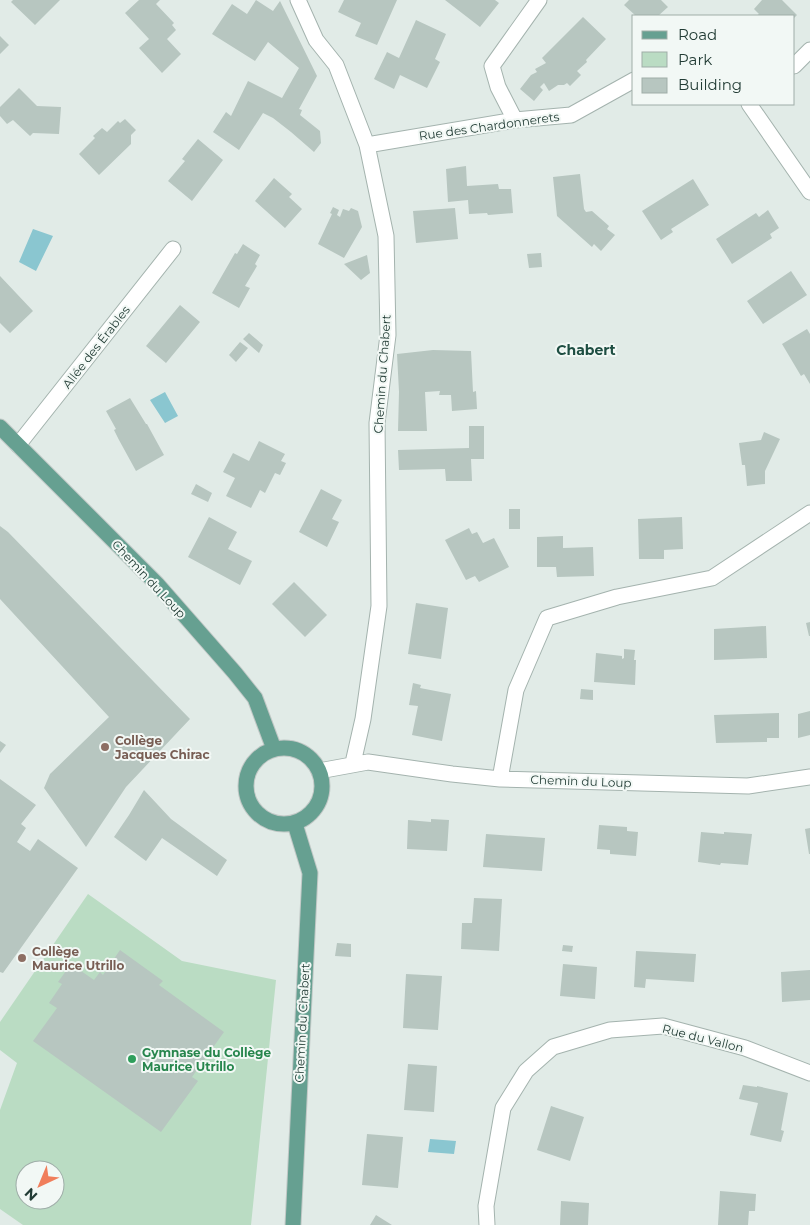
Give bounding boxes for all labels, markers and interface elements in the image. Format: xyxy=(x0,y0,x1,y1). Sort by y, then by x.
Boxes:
legend xyxy=(632,15,795,105)
text: Road xyxy=(678,25,717,44)
text: Park xyxy=(678,50,712,69)
text: Building xyxy=(678,75,742,94)
street label: Rue des Chardonnerets xyxy=(418,109,560,143)
street label: Allée des Érables xyxy=(59,302,133,391)
street label: Chemin du Chabert xyxy=(370,314,394,434)
district label: Chabert xyxy=(556,341,616,359)
street label: Chemin du Loup xyxy=(109,537,189,621)
place label: Collège Jacques Chirac xyxy=(114,733,210,762)
marker: Collège Jacques Chirac xyxy=(99,741,111,753)
street label: Chemin du Loup xyxy=(530,772,632,790)
place label: Collège Maurice Utrillo xyxy=(32,944,124,973)
marker: Collège Maurice Utrillo xyxy=(16,952,28,964)
street label: Chemin du Chabert xyxy=(291,963,313,1083)
street label: Rue du Vallon xyxy=(661,1021,745,1055)
place label: Gymnase du Collège Maurice Utrillo xyxy=(142,1045,272,1074)
marker: Gymnase du Collège Maurice Utrillo xyxy=(126,1053,138,1065)
north arrow xyxy=(15,1160,65,1210)
text: N xyxy=(21,1184,41,1205)

